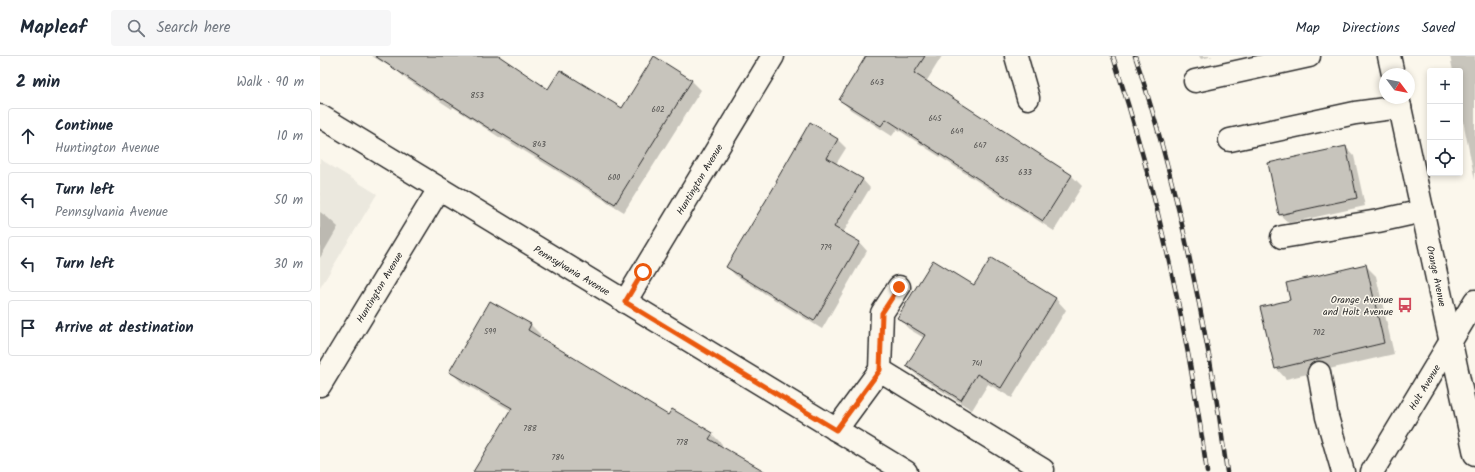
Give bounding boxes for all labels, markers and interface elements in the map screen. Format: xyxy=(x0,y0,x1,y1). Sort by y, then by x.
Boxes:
search box xyxy=(111,10,391,46)
text: Mapleaf xyxy=(20,13,87,43)
text: Search here xyxy=(157,16,231,40)
icon: search xyxy=(125,17,147,39)
text: Map xyxy=(1295,17,1320,39)
text: Directions xyxy=(1342,17,1400,39)
text: Saved xyxy=(1422,17,1455,39)
north arrow xyxy=(1379,68,1415,104)
map controls xyxy=(1427,68,1463,176)
button: + xyxy=(1427,68,1463,104)
text: 2 min xyxy=(16,69,60,96)
text: Walk · 90 m xyxy=(237,72,304,93)
house number: 643 xyxy=(870,76,884,89)
house number: 853 xyxy=(470,89,484,102)
house number: 602 xyxy=(651,103,665,116)
button: − xyxy=(1427,104,1463,140)
house number: 645 xyxy=(928,112,942,125)
text: Continue xyxy=(55,114,113,138)
icon: ahead xyxy=(17,125,39,147)
house number: 649 xyxy=(951,125,963,138)
text: 10 m xyxy=(277,126,303,147)
text: Huntington Avenue xyxy=(55,138,159,159)
house number: 843 xyxy=(532,138,546,151)
house number: 647 xyxy=(974,139,987,152)
button: locate xyxy=(1427,140,1463,176)
street label: Huntington Avenue xyxy=(672,141,728,218)
house number: 635 xyxy=(995,153,1009,166)
house number: 633 xyxy=(1018,166,1032,179)
house number: 600 xyxy=(608,171,620,184)
text: Turn left xyxy=(55,178,115,202)
icon: left xyxy=(17,189,39,211)
text: 50 m xyxy=(274,190,303,211)
text: Pennsylvania Avenue xyxy=(55,202,168,223)
house number: 779 xyxy=(820,241,832,254)
street label: Pennsylvania Avenue xyxy=(530,242,613,300)
street label: Orange Avenue xyxy=(1422,244,1450,309)
street label: Huntington Avenue xyxy=(352,249,408,326)
text: Turn left xyxy=(55,252,115,276)
icon: left xyxy=(17,253,39,275)
text: 30 m xyxy=(274,254,303,275)
route start xyxy=(634,263,652,281)
route end xyxy=(890,278,908,296)
place label: Orange Avenue and Holt Avenue xyxy=(1323,292,1393,320)
bus stop icon: Orange Avenue and Holt Avenue xyxy=(1396,296,1414,314)
text: Arrive at destination xyxy=(55,316,194,340)
icon: arrive xyxy=(17,317,39,339)
house number: 599 xyxy=(484,325,496,338)
house number: 702 xyxy=(1313,326,1326,339)
house number: 741 xyxy=(972,357,983,370)
street label: Holt Avenue xyxy=(1405,361,1445,413)
house number: 788 xyxy=(523,422,537,435)
house number: 778 xyxy=(676,436,688,449)
house number: 784 xyxy=(552,451,565,464)

